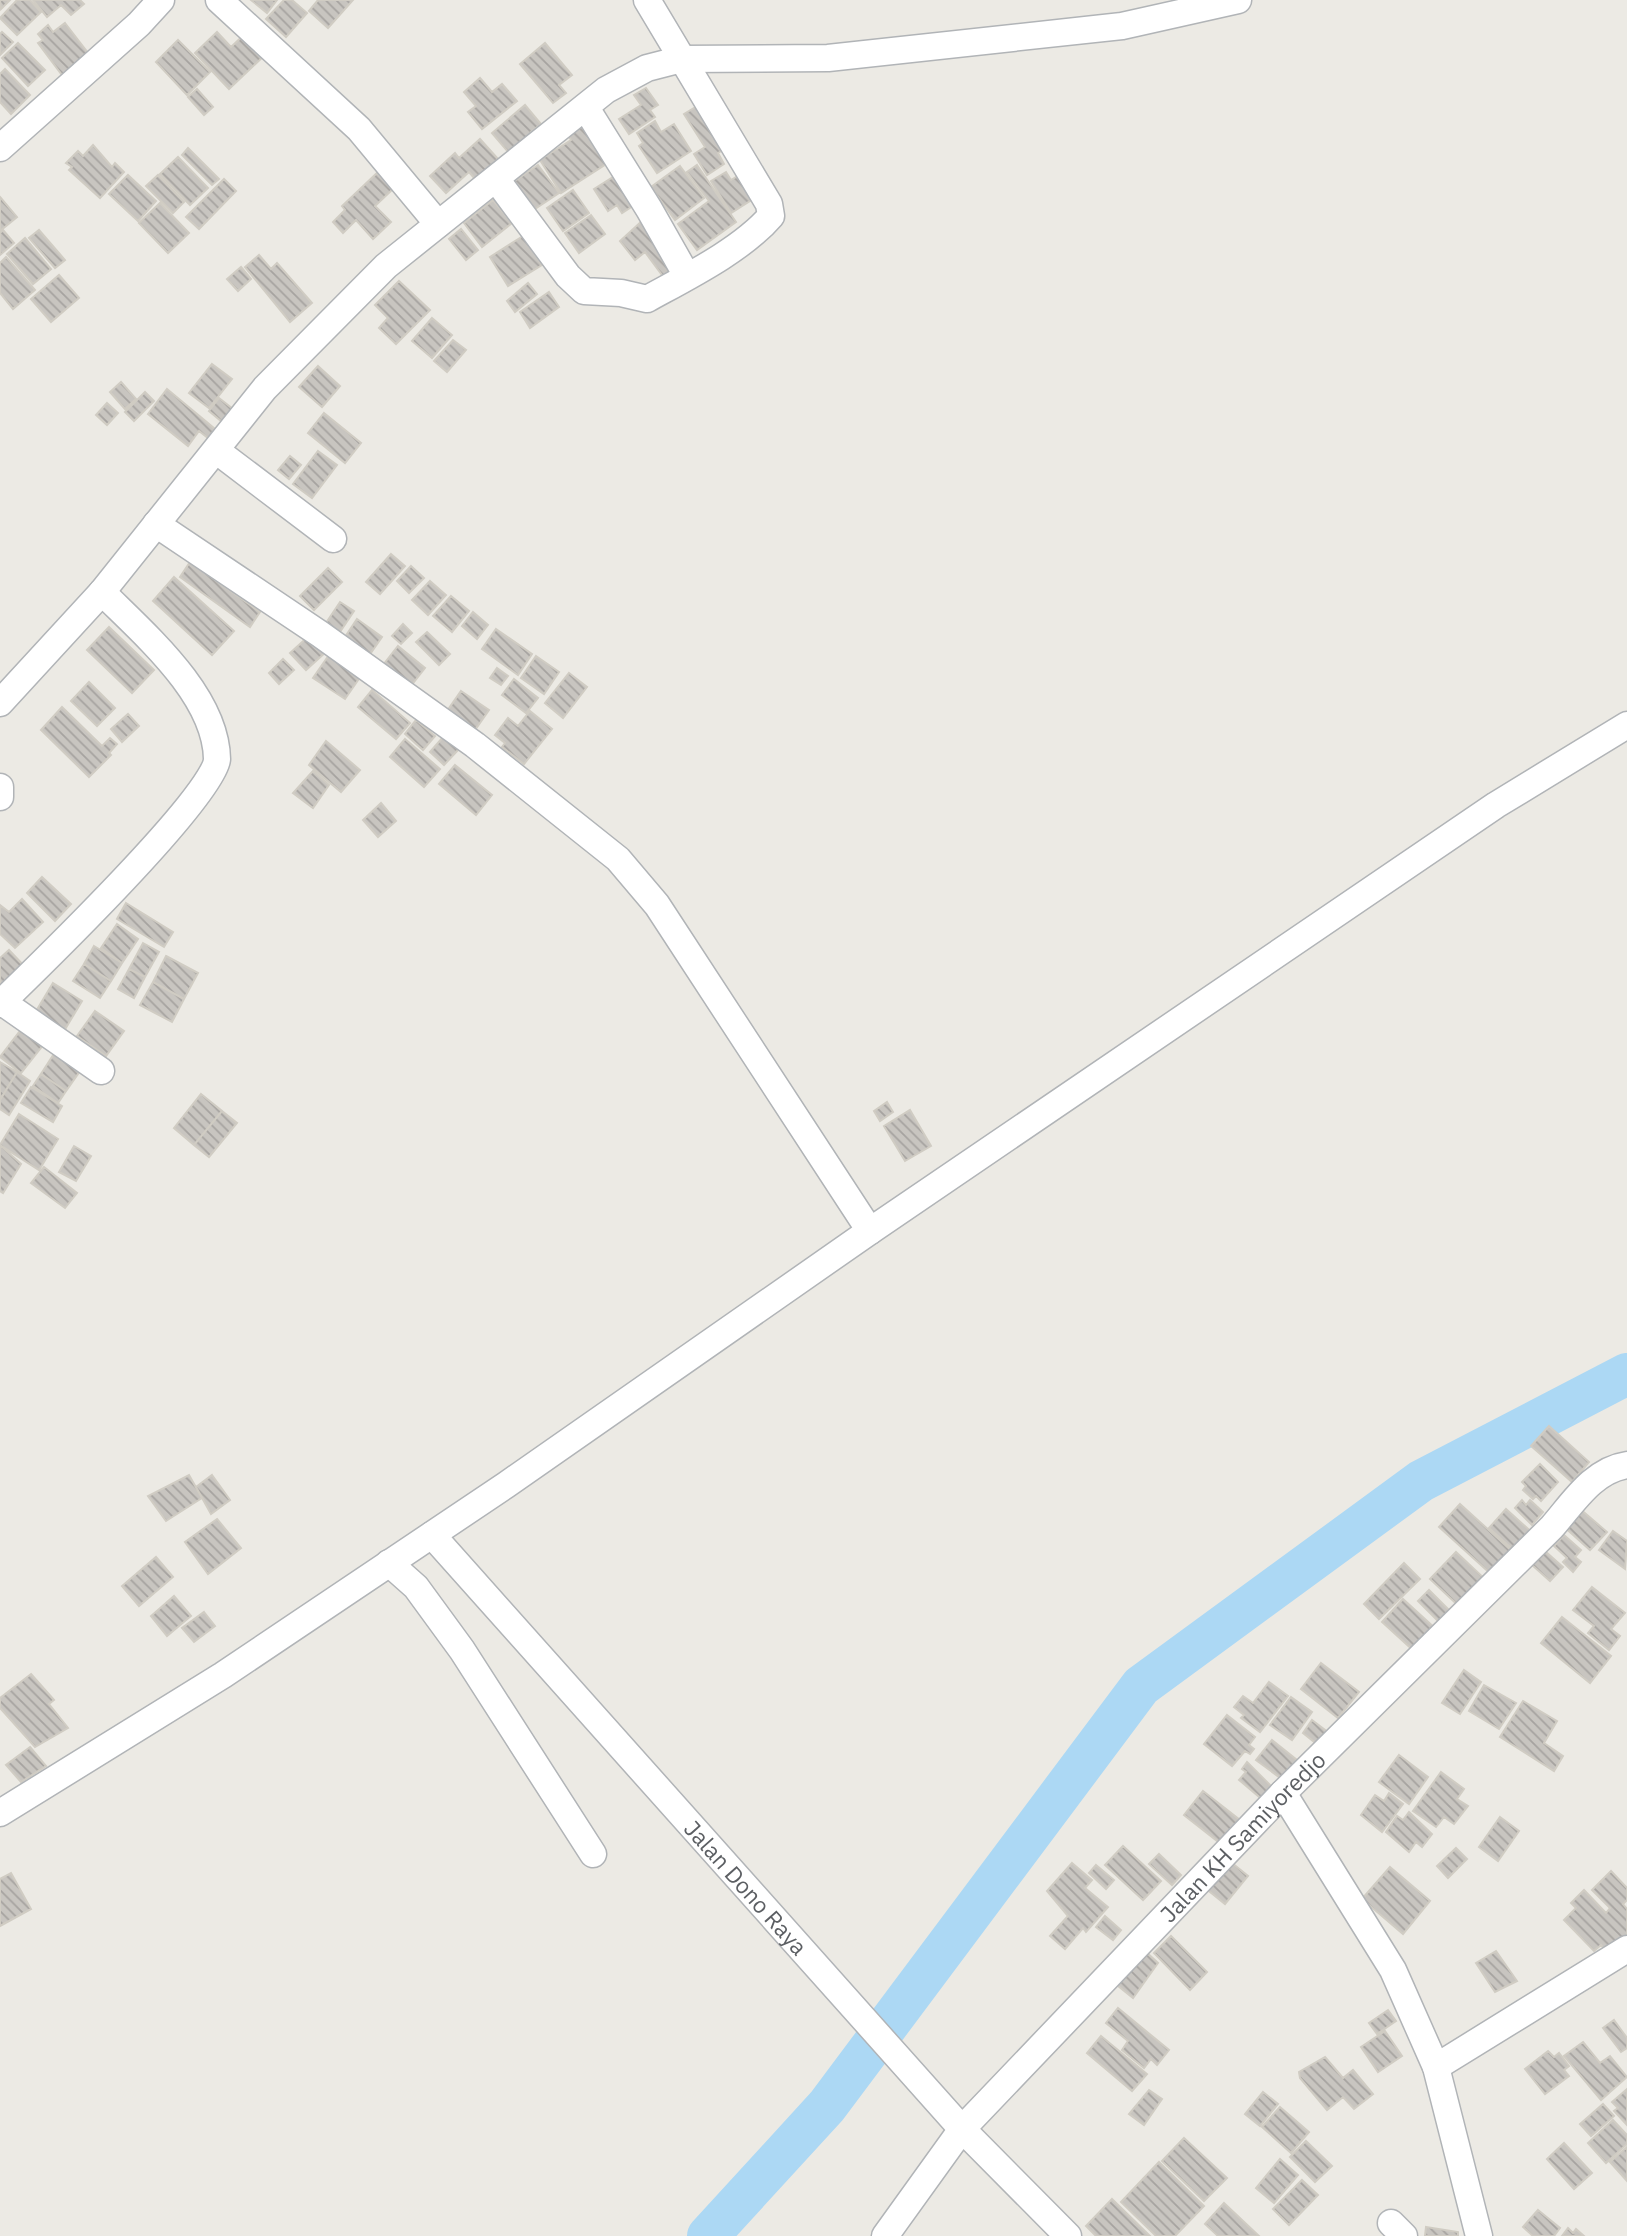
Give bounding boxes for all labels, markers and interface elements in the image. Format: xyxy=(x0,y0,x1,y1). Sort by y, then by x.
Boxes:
street label: Jalan KH Samiyoredjo xyxy=(1153,1745,1332,1928)
street label: Jalan Dono Raya xyxy=(678,1813,814,1961)

